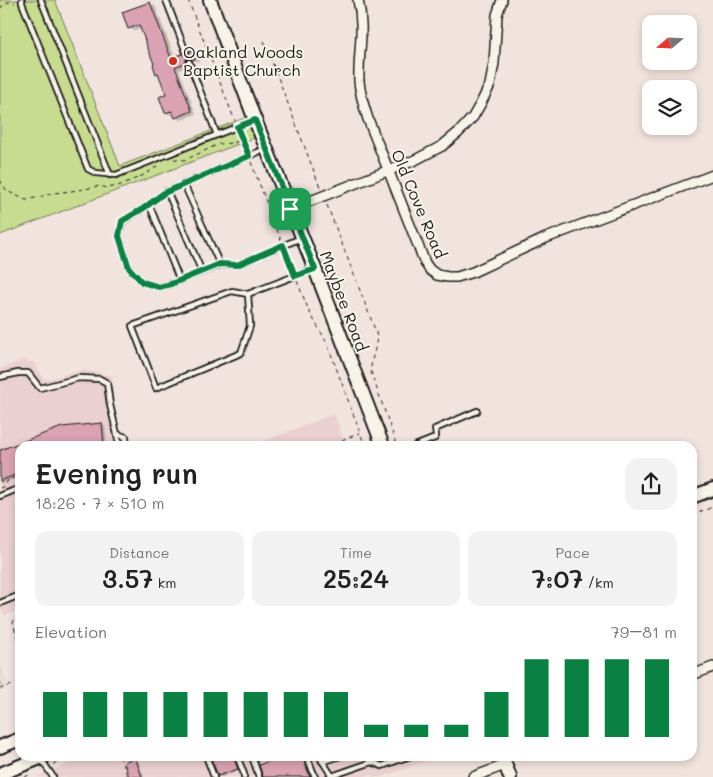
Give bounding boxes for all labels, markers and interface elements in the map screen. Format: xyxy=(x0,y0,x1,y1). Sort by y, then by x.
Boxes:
north arrow xyxy=(642,15,698,70)
map controls xyxy=(642,15,697,135)
place label: Oakland Woods Baptist Church xyxy=(183,41,303,80)
marker: Oakland Woods Baptist Church xyxy=(167,55,179,67)
button: layers xyxy=(642,80,697,135)
street label: Old Cove Road xyxy=(387,146,452,261)
pin xyxy=(269,188,311,230)
icon: arrive xyxy=(276,195,304,223)
street label: Maybee Road xyxy=(316,248,373,354)
text: Evening run xyxy=(35,455,198,491)
button: share xyxy=(625,458,677,510)
text: 18:26 · 7 × 510 m xyxy=(35,492,165,513)
text: Distance xyxy=(109,543,169,562)
text: Time xyxy=(340,543,372,562)
text: Pace xyxy=(556,543,590,562)
text: 3.57 xyxy=(102,562,153,594)
text: 25:24 xyxy=(323,562,389,594)
text: 7:07 xyxy=(532,562,583,594)
text: km xyxy=(153,573,176,592)
text: /km xyxy=(583,573,614,592)
text: Elevation xyxy=(35,621,107,642)
text: 79–81 m xyxy=(611,621,677,642)

